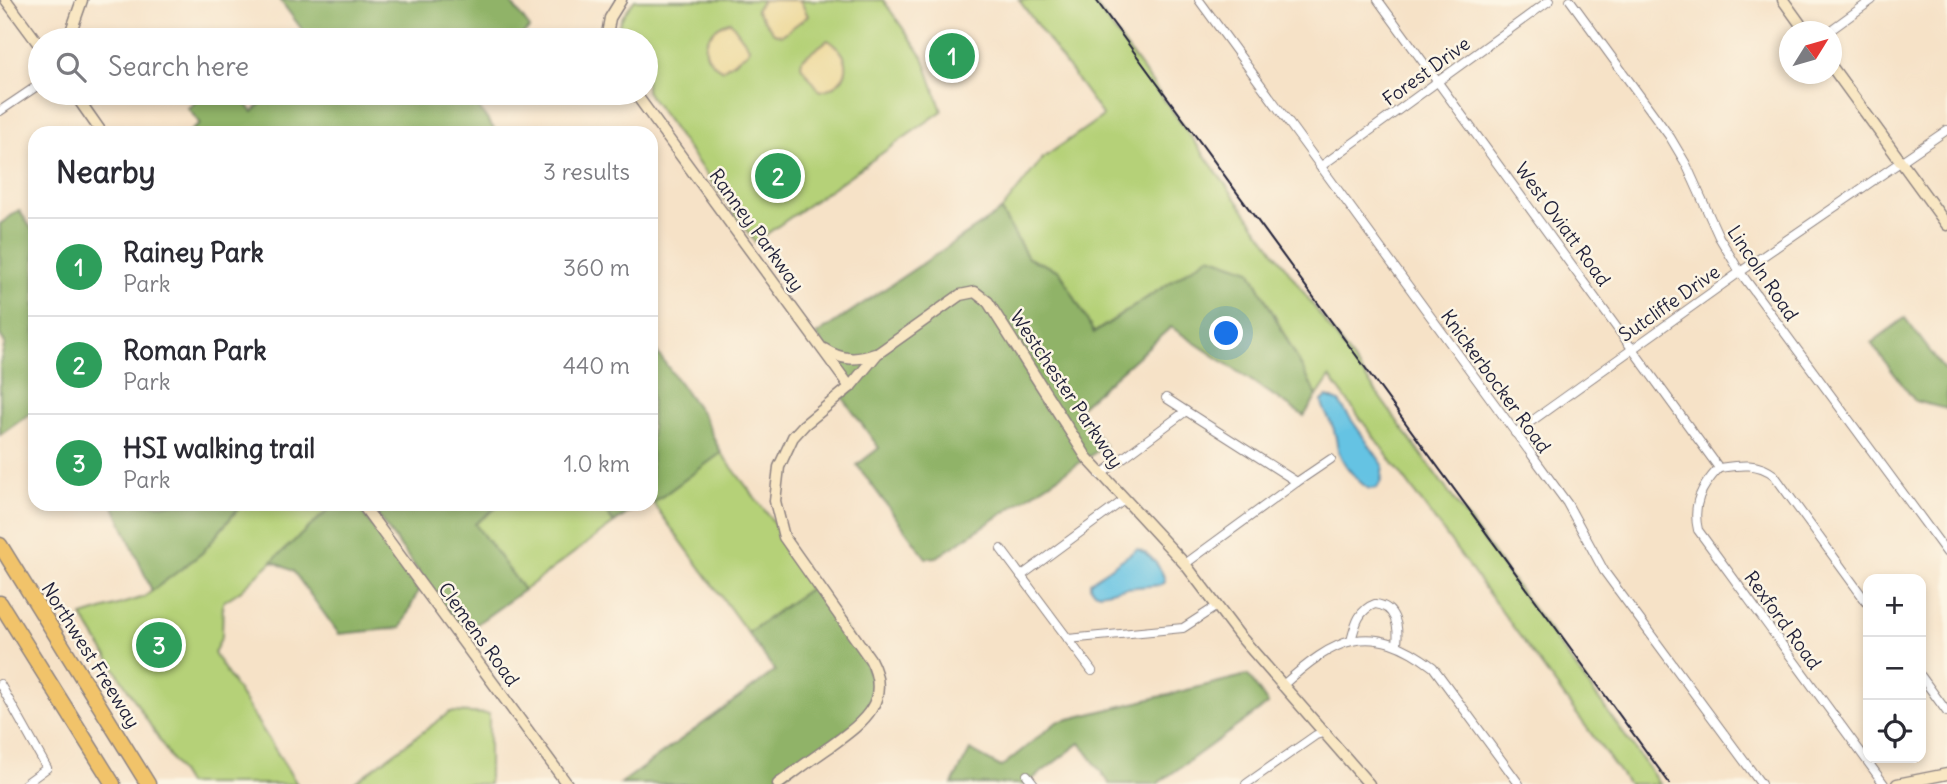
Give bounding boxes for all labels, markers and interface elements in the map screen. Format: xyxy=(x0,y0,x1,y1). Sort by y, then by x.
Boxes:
north arrow xyxy=(1779,21,1842,84)
search box xyxy=(28,28,658,105)
pin: 1 xyxy=(929,30,975,82)
street label: Forest Drive xyxy=(1377,31,1475,111)
icon: search xyxy=(52,48,90,86)
text: Search here xyxy=(108,50,249,83)
pin: 2 xyxy=(755,150,801,202)
text: Nearby xyxy=(56,153,156,191)
text: 3 results xyxy=(543,157,630,186)
street label: West Oviatt Road xyxy=(1510,157,1616,291)
street label: Ranney Parkway xyxy=(704,164,810,296)
street label: Lincoln Road xyxy=(1722,221,1804,325)
text: Rainey Park xyxy=(123,236,264,269)
text: 1 xyxy=(74,253,84,282)
text: 360 m xyxy=(563,253,630,282)
street label: Sutcliffe Drive xyxy=(1614,259,1724,347)
text: Park xyxy=(123,269,171,298)
street label: Westchester Parkway xyxy=(1005,305,1129,473)
street label: Knickerbocker Road xyxy=(1436,305,1556,457)
your location xyxy=(1209,316,1243,350)
text: Roman Park xyxy=(123,334,267,367)
text: 2 xyxy=(73,351,85,380)
text: 440 m xyxy=(563,351,630,380)
text: Park xyxy=(123,367,171,396)
text: HSI walking trail xyxy=(123,432,315,465)
text: 3 xyxy=(72,449,86,478)
text: 1.0 km xyxy=(564,449,630,478)
text: Park xyxy=(123,465,171,494)
street label: Rexford Road xyxy=(1739,566,1827,674)
map controls xyxy=(1863,574,1926,763)
button: + xyxy=(1863,574,1926,637)
street label: Clemens Road xyxy=(433,577,525,691)
street label: Northwest Freeway xyxy=(36,578,146,732)
pin: 3 xyxy=(136,619,182,671)
button: − xyxy=(1863,637,1926,700)
button: locate xyxy=(1863,700,1926,763)

